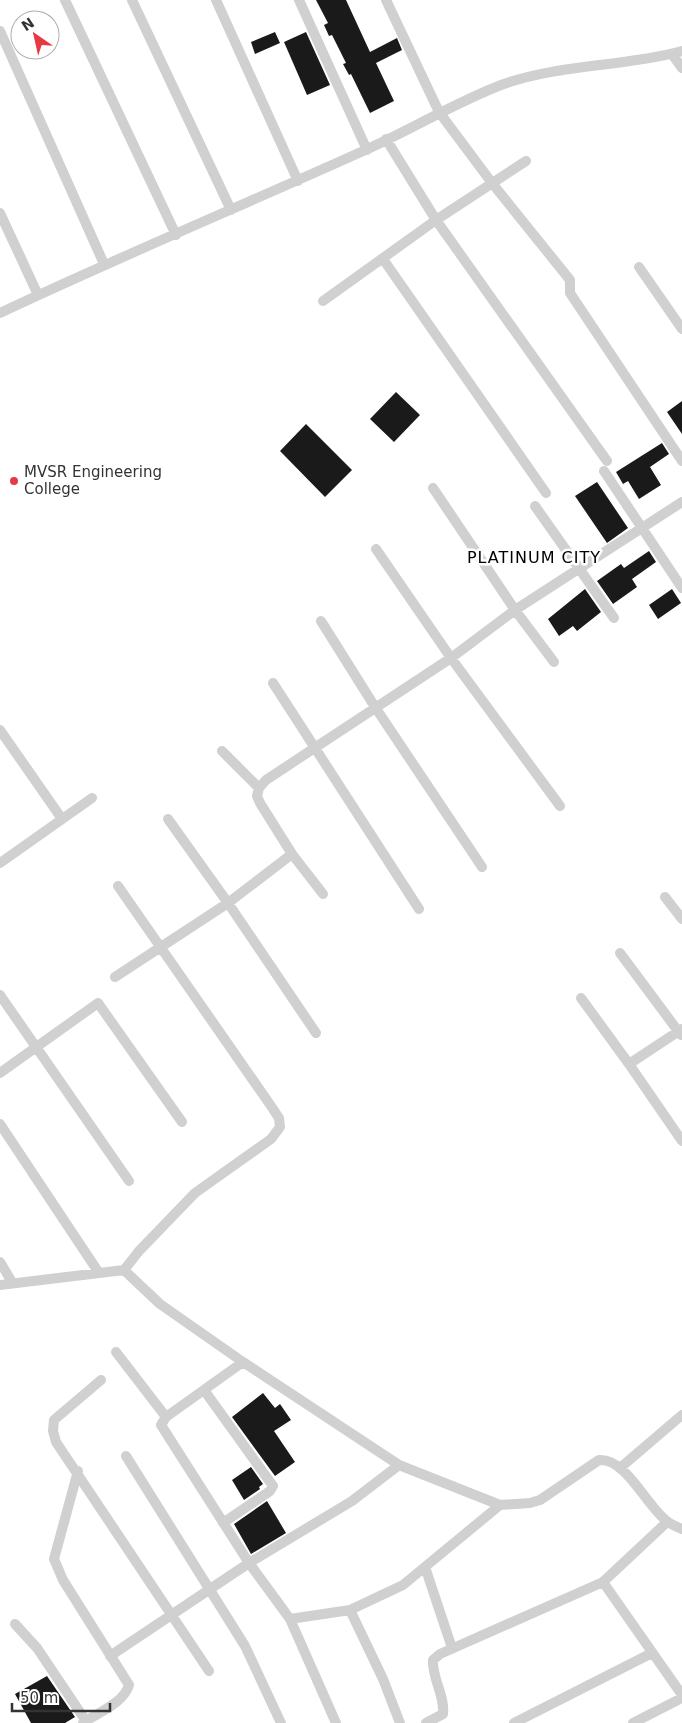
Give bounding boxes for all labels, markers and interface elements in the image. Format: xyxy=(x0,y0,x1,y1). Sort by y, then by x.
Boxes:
north arrow xyxy=(10,10,60,60)
text: N xyxy=(18,14,37,34)
place label: MVSR Engineering College xyxy=(24,463,162,498)
marker: MVSR Engineering College xyxy=(8,475,20,487)
district label: PLATINUM CITY xyxy=(467,548,601,567)
scale bar xyxy=(12,1680,110,1712)
text: 50 m xyxy=(20,1689,58,1707)

